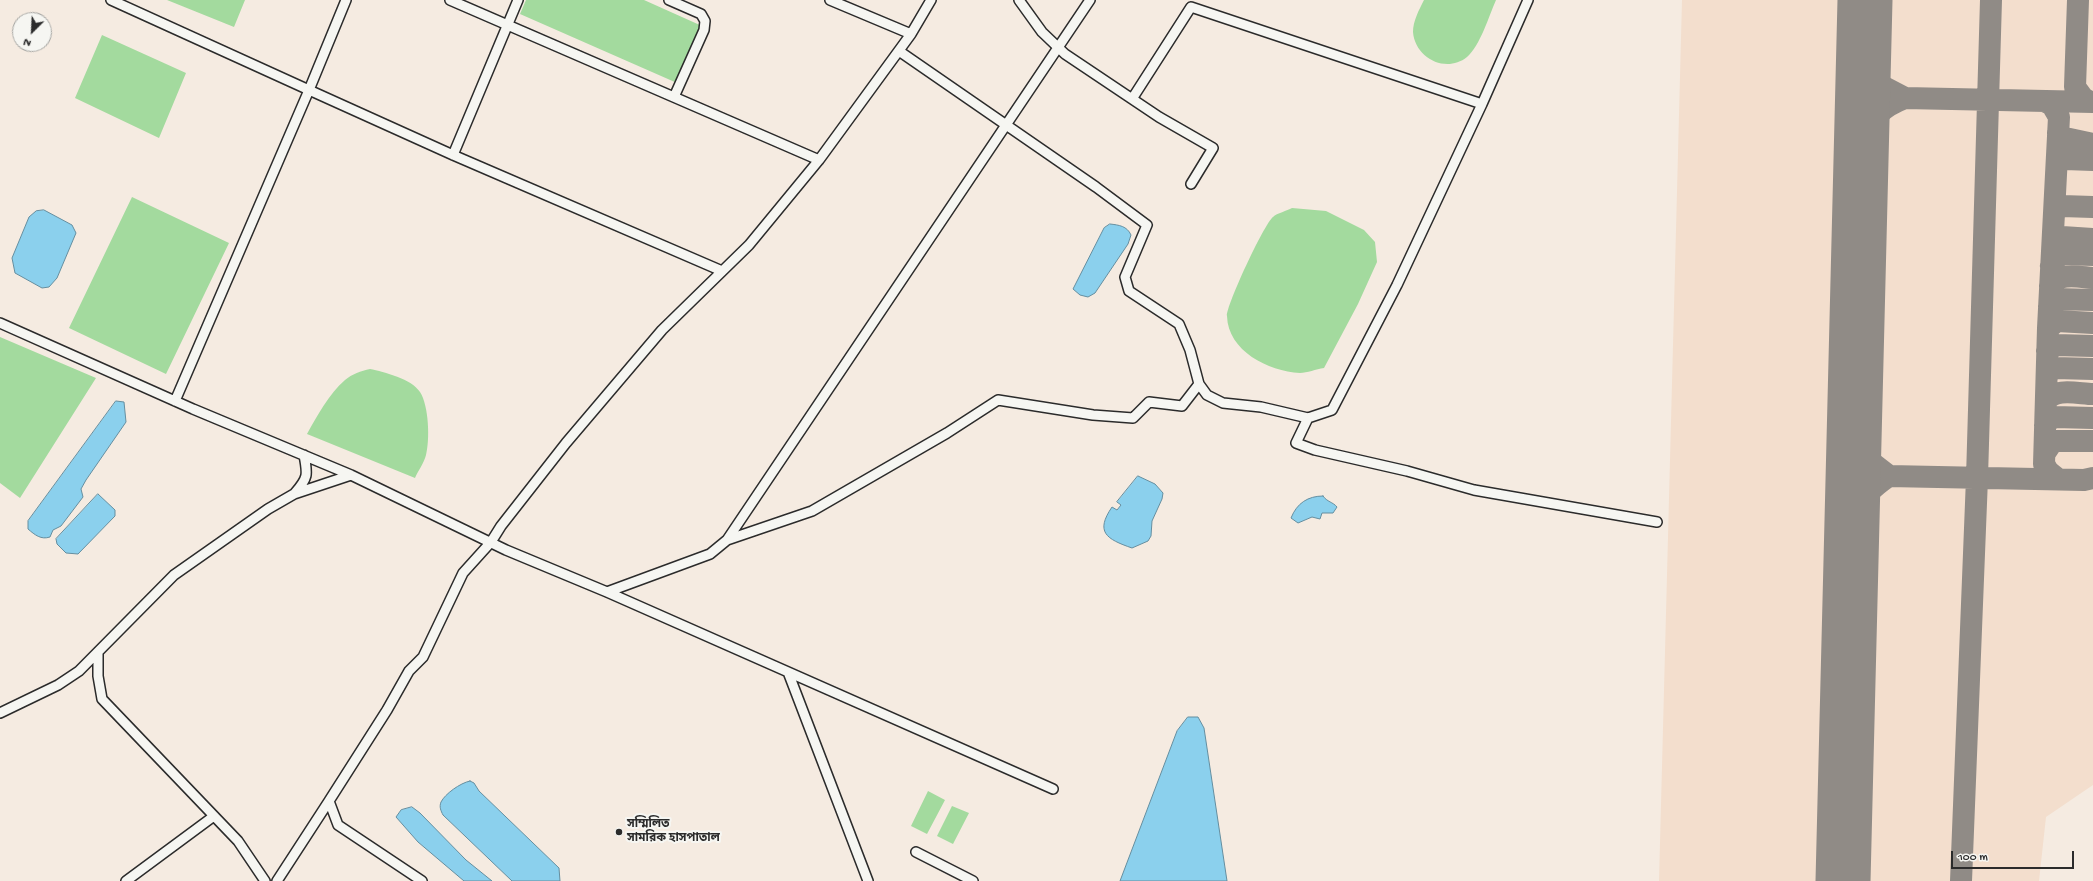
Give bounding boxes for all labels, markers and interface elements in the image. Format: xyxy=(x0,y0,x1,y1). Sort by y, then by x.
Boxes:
north arrow xyxy=(12,12,52,52)
text: N xyxy=(22,35,33,49)
place label: সম্মিলিত সামরিক হাসপাতাল xyxy=(627,818,720,846)
marker: সম্মিলিত সামরিক হাসপাতাল xyxy=(614,827,624,837)
scale bar xyxy=(1953,843,2076,869)
text: 100 m xyxy=(1958,851,1988,865)

